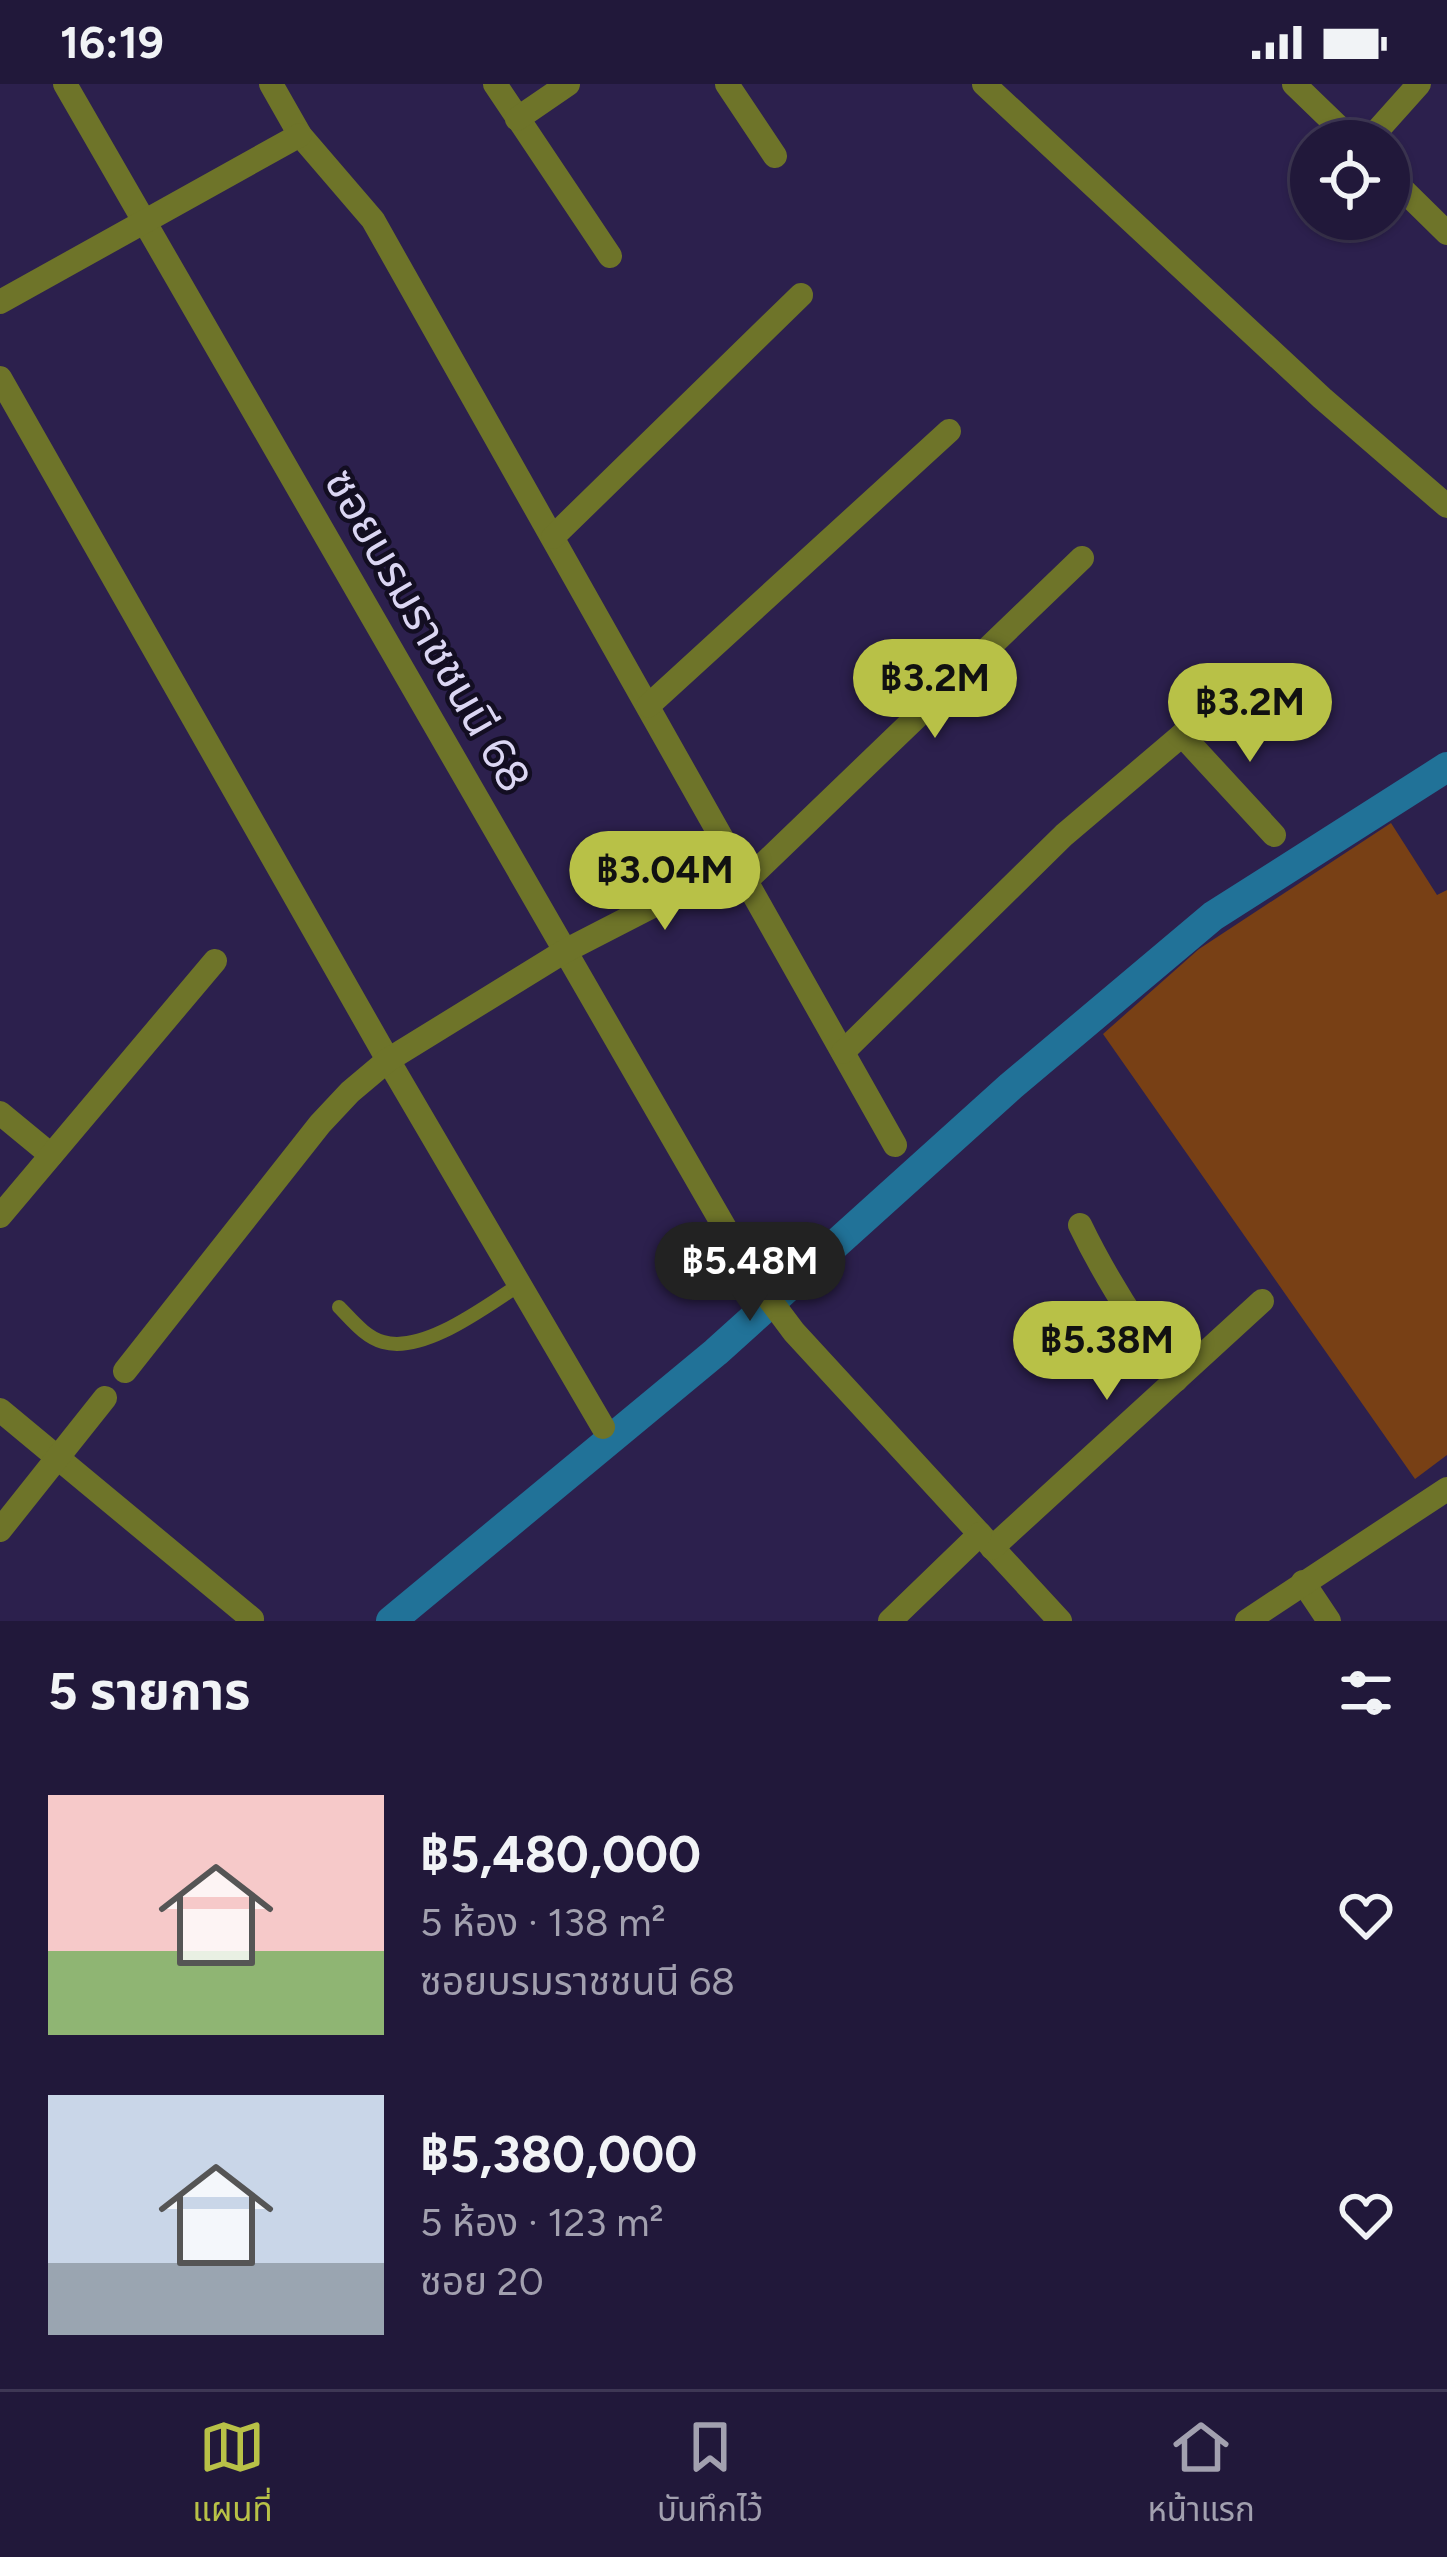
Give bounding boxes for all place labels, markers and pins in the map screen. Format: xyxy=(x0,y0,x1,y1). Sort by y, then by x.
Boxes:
pin: ฿3.2M xyxy=(851,639,1019,741)
pin: ฿3.2M xyxy=(1166,663,1334,765)
pin: ฿3.04M xyxy=(567,831,763,933)
pin: ฿5.48M xyxy=(652,1222,848,1324)
pin: ฿5.38M xyxy=(1009,1301,1205,1403)

